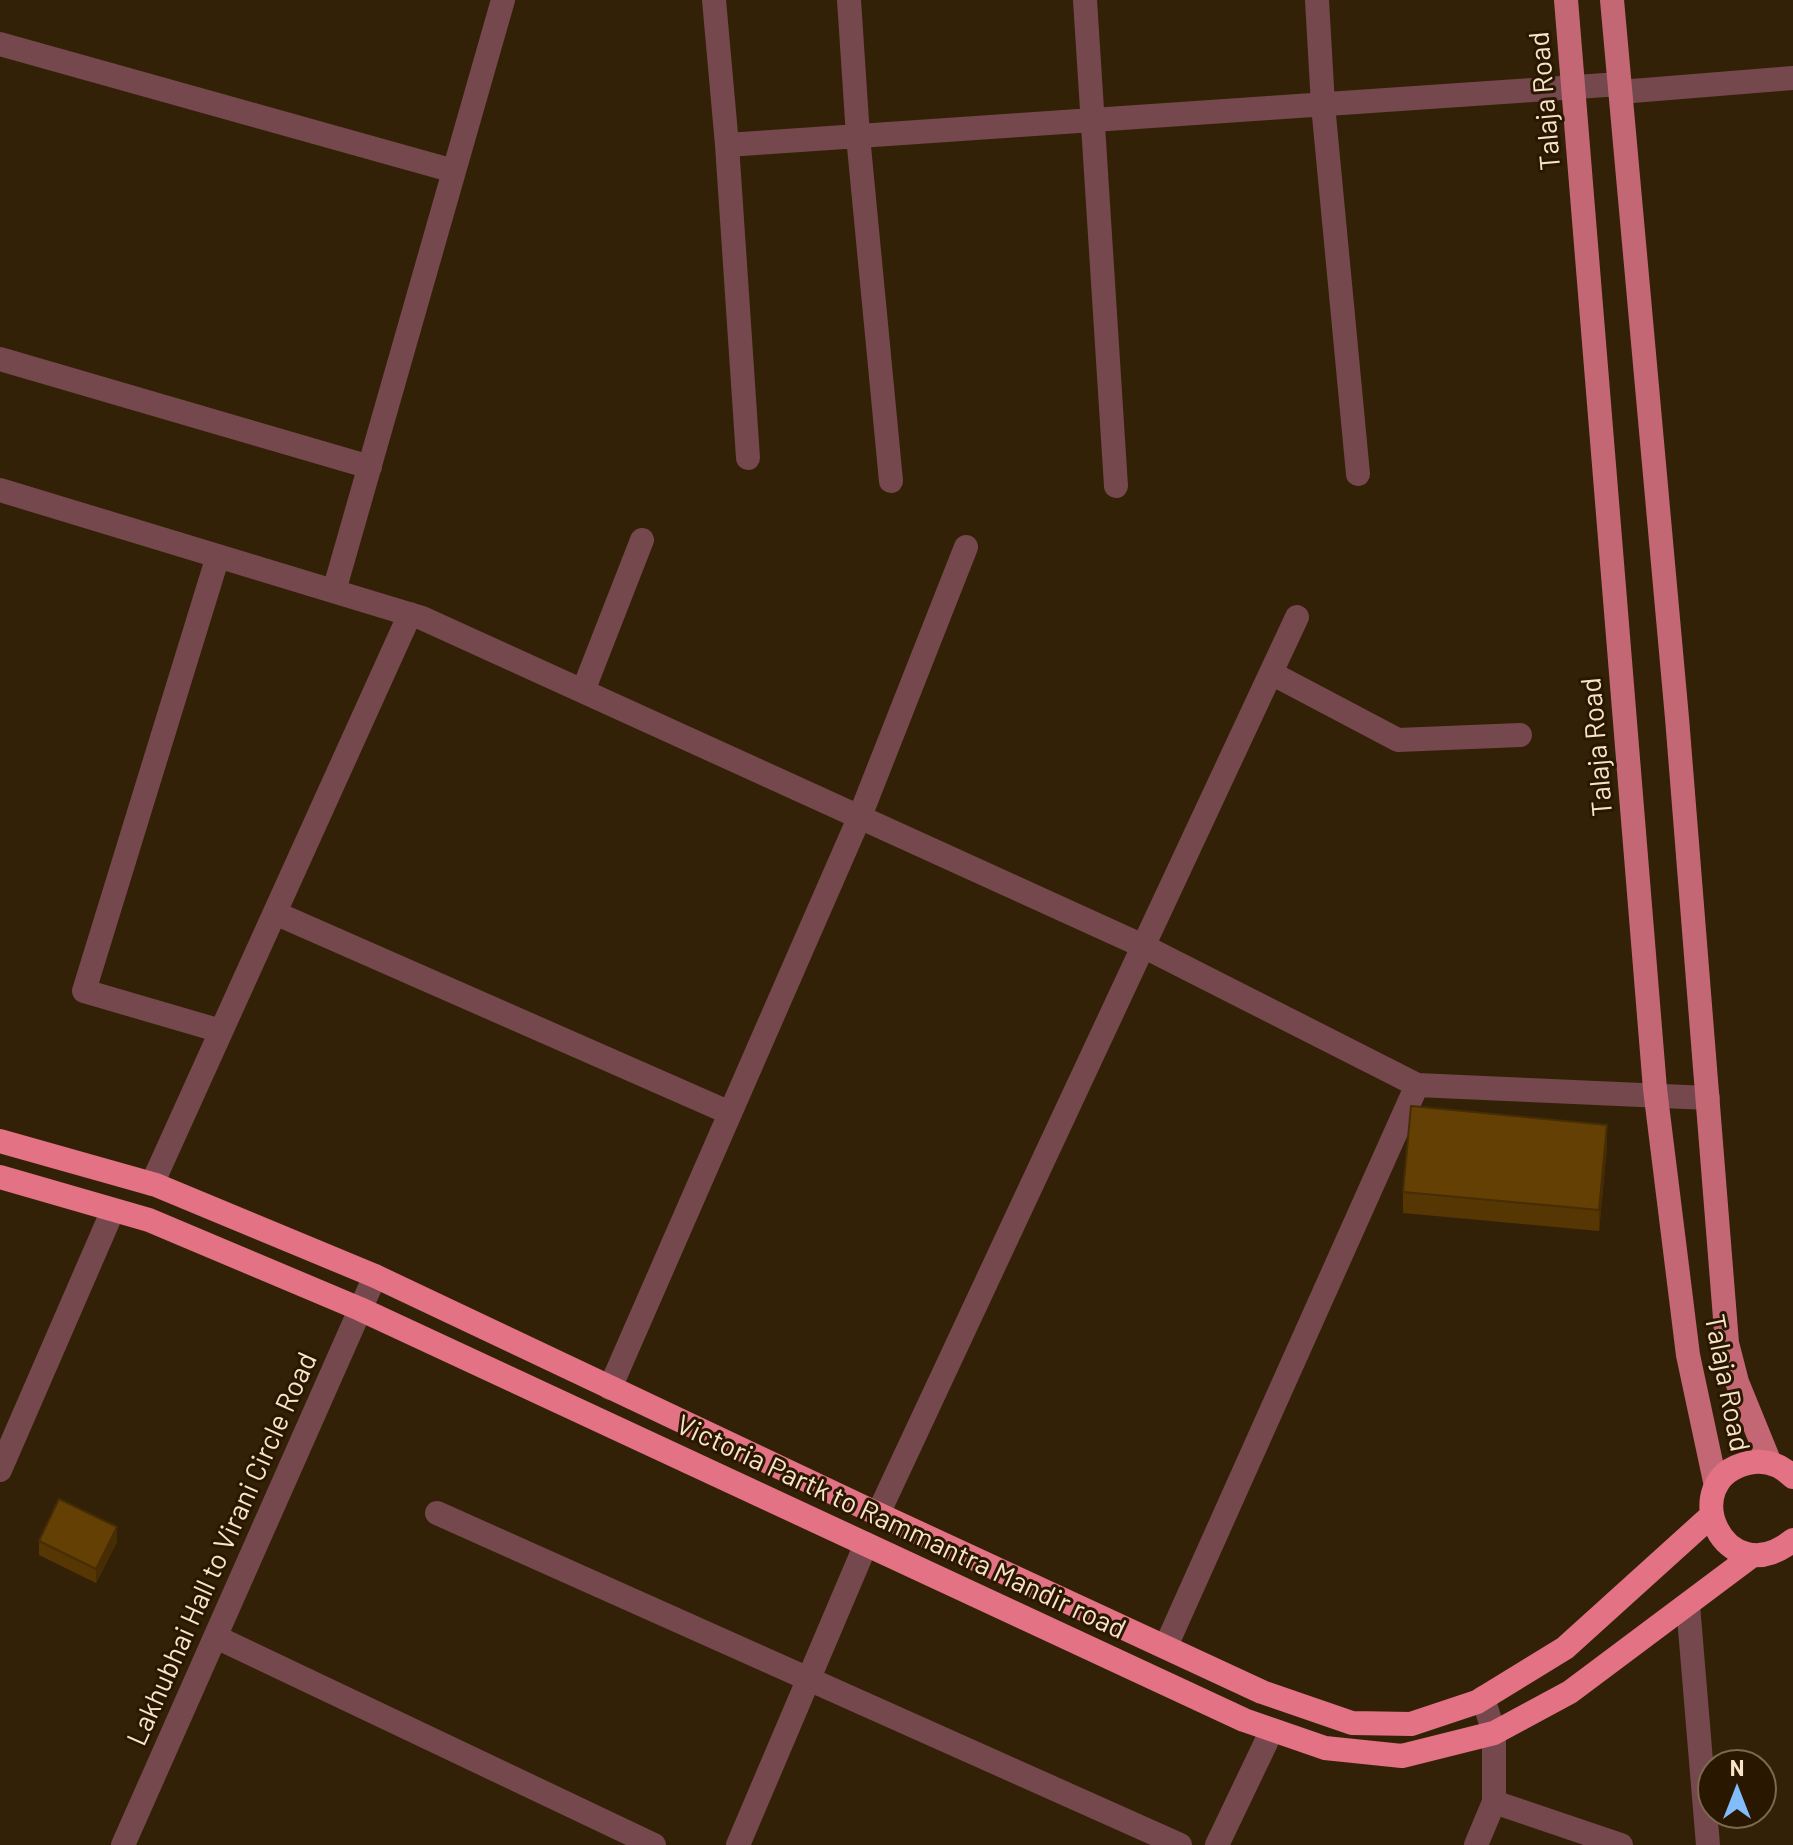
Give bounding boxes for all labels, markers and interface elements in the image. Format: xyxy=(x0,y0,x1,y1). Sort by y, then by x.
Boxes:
street label: Talaja Road xyxy=(1522,30,1568,172)
street label: Talaja Road xyxy=(1574,676,1620,818)
street label: Talaja Road xyxy=(1697,1311,1757,1455)
street label: Lakhubhai Hall to Virani Circle Road xyxy=(120,1347,324,1751)
street label: Victoria Partk to Rammantra Mandir road xyxy=(671,1408,1131,1646)
north arrow xyxy=(1697,1749,1777,1829)
text: N xyxy=(1730,1754,1744,1780)

